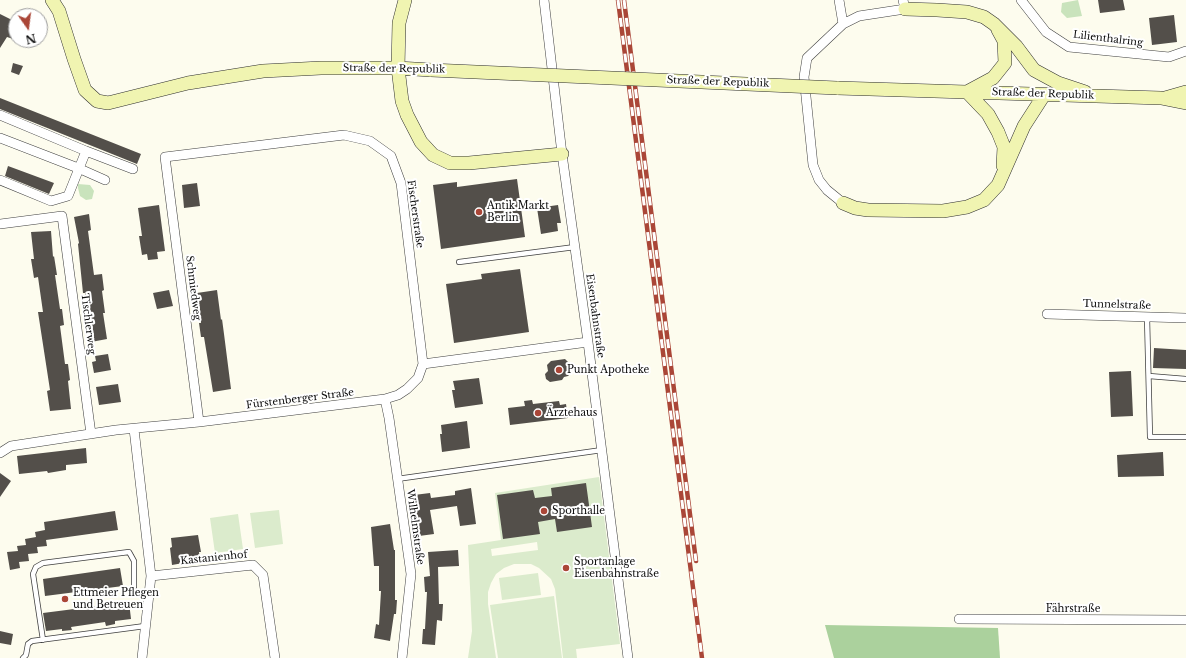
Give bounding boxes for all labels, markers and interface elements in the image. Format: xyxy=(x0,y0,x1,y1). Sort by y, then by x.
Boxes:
north arrow xyxy=(8,8,48,48)
street label: Lilienthalring xyxy=(1072,29,1144,49)
text: N xyxy=(24,31,37,47)
street label: Straße der Republik xyxy=(343,62,445,76)
street label: Straße der Republik xyxy=(667,74,769,90)
street label: Straße der Republik xyxy=(992,86,1094,102)
street label: Fischerstraße xyxy=(404,179,426,249)
place label: Antik Markt Berlin xyxy=(487,200,549,224)
marker: Antik Markt Berlin xyxy=(474,207,484,217)
street label: Schmiedweg xyxy=(183,255,203,321)
street label: Eisenbahnstraße xyxy=(583,273,607,359)
street label: Tischlerweg xyxy=(78,293,98,355)
street label: Tunnelstraße xyxy=(1083,298,1151,312)
place label: Punkt Apotheke xyxy=(567,364,649,376)
marker: Punkt Apotheke xyxy=(554,365,564,375)
street label: Fürstenberger Straße xyxy=(245,386,355,412)
place label: Ärztehaus xyxy=(546,407,597,419)
marker: Ärztehaus xyxy=(533,408,543,418)
street label: Wilhelmstraße xyxy=(404,488,426,566)
place label: Sporthalle xyxy=(552,505,605,517)
marker: Sporthalle xyxy=(539,506,549,516)
street label: Kastanienhof xyxy=(180,548,248,568)
place label: Sportanlage Eisenbahnstraße xyxy=(574,556,659,580)
marker: Sportanlage Eisenbahnstraße xyxy=(561,563,571,573)
place label: Ettmeier Pflegen und Betreuen xyxy=(73,587,159,610)
marker: Ettmeier Pflegen und Betreuen xyxy=(60,594,70,604)
street label: Fährstraße xyxy=(1046,603,1100,615)

